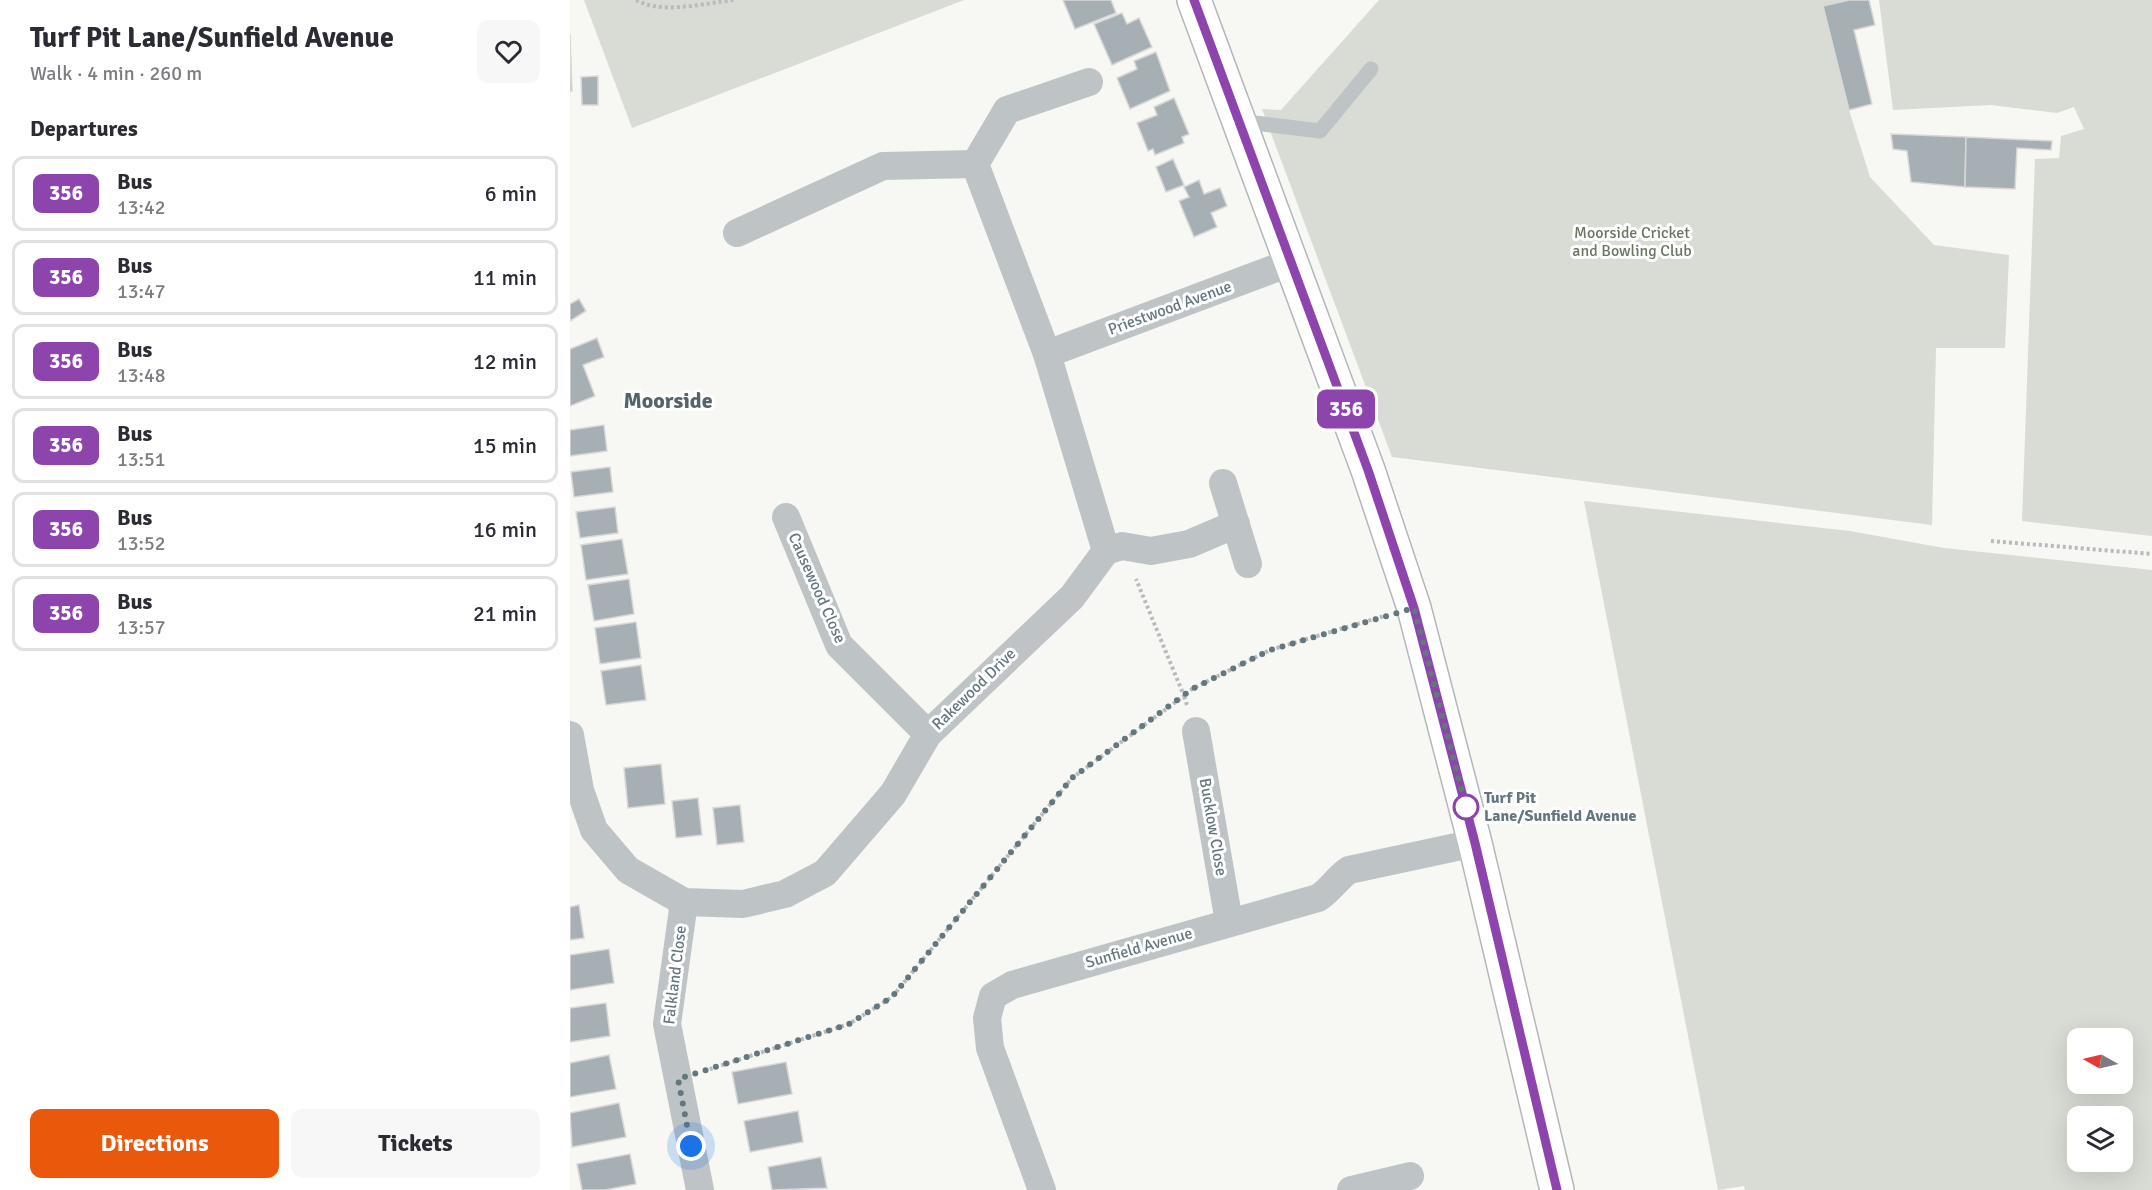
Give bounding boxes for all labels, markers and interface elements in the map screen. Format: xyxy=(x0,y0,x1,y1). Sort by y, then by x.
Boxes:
button: heart xyxy=(477,20,540,83)
text: Turf Pit Lane/Sunfield Avenue xyxy=(30,21,394,55)
text: Walk · 4 min · 260 m xyxy=(30,61,202,86)
text: Departures xyxy=(30,115,138,142)
text: Bus xyxy=(117,168,152,195)
text: 356 xyxy=(49,180,83,206)
text: 6 min xyxy=(485,180,537,207)
text: 13:42 xyxy=(117,195,166,220)
park label: Moorside Cricket and Bowling Club xyxy=(1572,223,1692,261)
text: Bus xyxy=(117,252,152,279)
text: 356 xyxy=(49,264,83,290)
text: 11 min xyxy=(473,264,537,291)
street label: Priestwood Avenue xyxy=(1105,276,1235,340)
text: 13:47 xyxy=(117,279,166,304)
text: Bus xyxy=(117,336,152,363)
text: 356 xyxy=(49,348,83,374)
text: 12 min xyxy=(473,348,537,375)
text: 13:48 xyxy=(117,363,166,388)
district label: Moorside xyxy=(623,387,713,414)
line badge: 356 xyxy=(1312,390,1380,428)
text: 356 xyxy=(1329,396,1363,422)
text: Bus xyxy=(117,420,152,447)
text: 356 xyxy=(49,432,83,458)
text: 15 min xyxy=(473,432,537,459)
text: 13:51 xyxy=(117,447,166,472)
text: Bus xyxy=(117,504,152,531)
text: 356 xyxy=(49,516,83,542)
text: 16 min xyxy=(473,516,537,543)
street label: Causewood Close xyxy=(784,530,850,646)
text: 13:52 xyxy=(117,531,166,556)
text: Bus xyxy=(117,588,152,615)
text: 356 xyxy=(49,600,83,626)
text: 21 min xyxy=(473,600,537,627)
text: 13:57 xyxy=(117,615,166,640)
street label: Rakewood Drive xyxy=(928,644,1020,734)
street label: Bucklow Close xyxy=(1195,777,1231,877)
place label: Turf Pit Lane/Sunfield Avenue xyxy=(1484,788,1636,826)
marker: Turf Pit Lane/Sunfield Avenue xyxy=(1453,794,1479,820)
street label: Sunfield Avenue xyxy=(1083,923,1195,973)
street label: Falkland Close xyxy=(659,924,691,1026)
north arrow xyxy=(2067,1028,2133,1094)
map controls xyxy=(2067,1028,2133,1172)
button: layers xyxy=(2067,1106,2133,1172)
button: Directions xyxy=(30,1109,279,1178)
button: Tickets xyxy=(291,1109,540,1178)
your location xyxy=(676,1131,706,1161)

